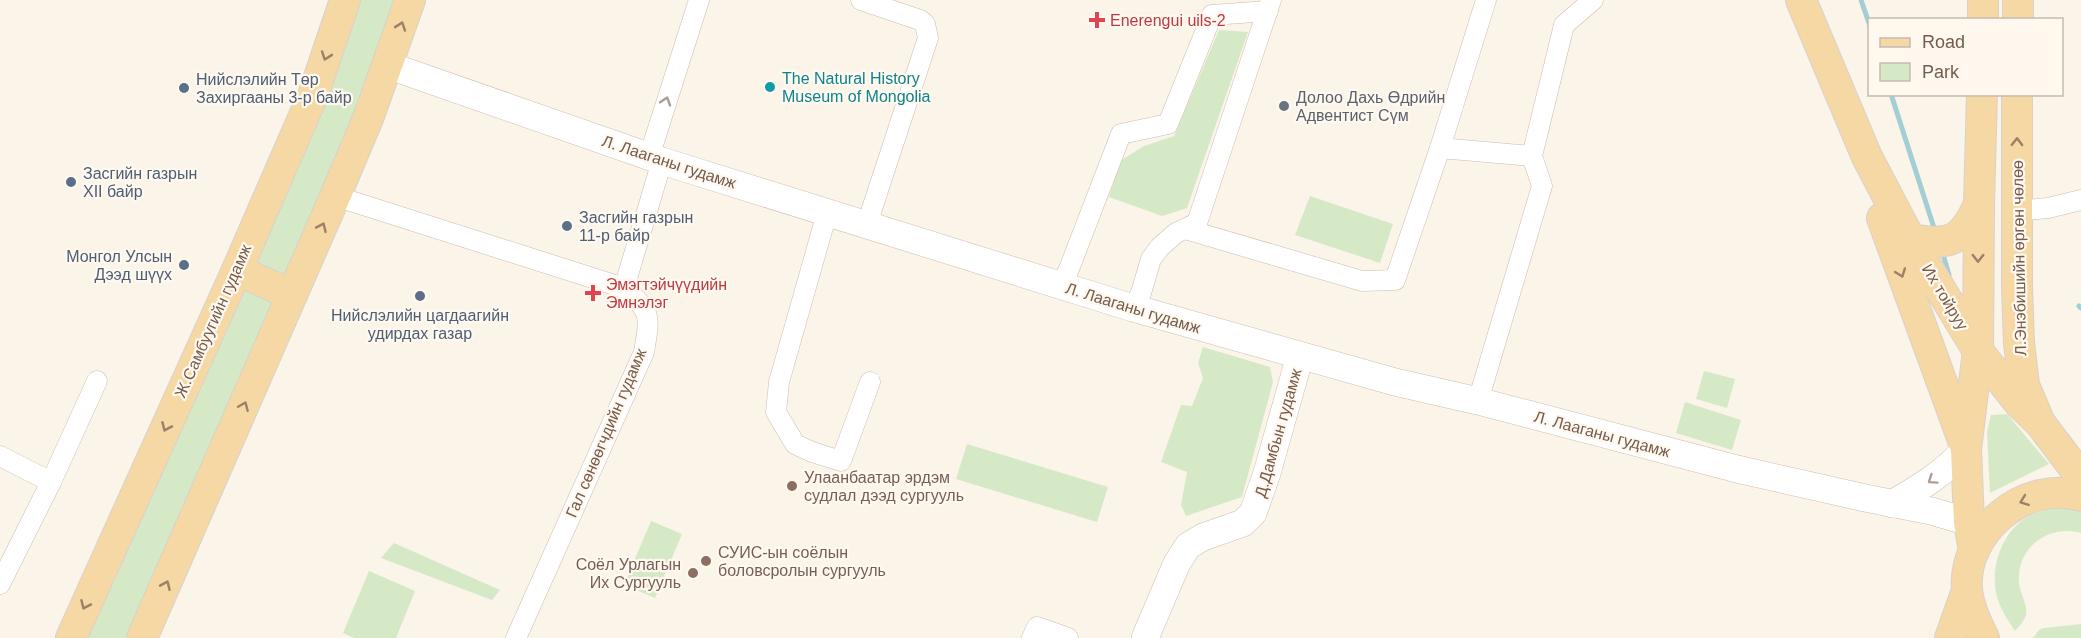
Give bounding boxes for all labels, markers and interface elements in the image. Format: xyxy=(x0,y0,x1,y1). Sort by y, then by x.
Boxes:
marker: Enerengui uils-2 xyxy=(1088,11,1106,29)
place label: Enerengui uils-2 xyxy=(1110,12,1226,29)
legend xyxy=(1868,18,2063,96)
one-way arrow xyxy=(393,21,406,32)
text: Road xyxy=(1922,32,1965,52)
one-way arrow xyxy=(321,50,334,61)
text: Park xyxy=(1922,62,1960,82)
place label: The Natural History Museum of Mongolia xyxy=(782,70,931,105)
place label: Нийслэлийн Төр Захиргааны 3-р байр xyxy=(196,71,352,106)
marker: The Natural History Museum of Mongolia xyxy=(763,80,777,94)
marker: Нийслэлийн Төр Захиргааны 3-р байр xyxy=(177,81,191,95)
place label: Долоо Дахь Өдрийн Адвентист Сүм xyxy=(1296,89,1445,124)
one-way arrow xyxy=(659,96,672,107)
marker: Долоо Дахь Өдрийн Адвентист Сүм xyxy=(1277,99,1291,113)
street label: Л. Лааганы гудамж xyxy=(600,132,739,192)
one-way arrow xyxy=(2011,137,2023,146)
street label: Л.Энэбишийн өргөн чөлөө xyxy=(2009,160,2029,356)
place label: Засгийн газрын XII байр xyxy=(83,165,197,200)
marker: Засгийн газрын XII байр xyxy=(64,175,78,189)
place label: Засгийн газрын 11-р байр xyxy=(579,209,693,244)
marker: Засгийн газрын 11-р байр xyxy=(560,219,574,233)
one-way arrow xyxy=(314,222,326,233)
street label: Ж.Самбуугийн гудамж xyxy=(172,242,255,400)
place label: Монгол Улсын Дээд шүүх xyxy=(66,248,172,283)
one-way arrow xyxy=(1972,253,1984,262)
marker: Монгол Улсын Дээд шүүх xyxy=(177,258,191,272)
street label: Их тойруу xyxy=(1919,261,1971,333)
one-way arrow xyxy=(1894,267,1907,278)
place label: Эмэгтэйчүүдийн Эмнэлэг xyxy=(606,276,727,311)
street label: Л. Лааганы гудамж xyxy=(1064,279,1203,337)
marker: Эмэгтэйчүүдийн Эмнэлэг xyxy=(584,284,602,302)
marker: Нийслэлийн цагдаагийн удирдах газар xyxy=(413,289,427,303)
place label: Нийслэлийн цагдаагийн удирдах газар xyxy=(331,307,509,342)
street label: Гал сөнөөгчдийн гудамж xyxy=(563,346,649,520)
street label: Д.Дамбын гудамж xyxy=(1251,366,1305,499)
one-way arrow xyxy=(237,401,249,412)
street label: Л. Лааганы гудамж xyxy=(1532,408,1672,460)
one-way arrow xyxy=(161,421,173,432)
place label: Улаанбаатар эрдэм судлал дээд сургууль xyxy=(804,469,964,504)
one-way arrow xyxy=(1928,473,1939,484)
marker: Улаанбаатар эрдэм судлал дээд сургууль xyxy=(785,479,799,493)
one-way arrow xyxy=(2019,493,2030,506)
place label: СУИС-ын соёлын боловсролын сургууль xyxy=(718,544,886,579)
marker: СУИС-ын соёлын боловсролын сургууль xyxy=(699,554,713,568)
place label: Соёл Урлагын Их Сургууль xyxy=(576,556,681,591)
marker: Соёл Урлагын Их Сургууль xyxy=(686,566,700,580)
one-way arrow xyxy=(159,580,171,591)
one-way arrow xyxy=(81,599,93,610)

